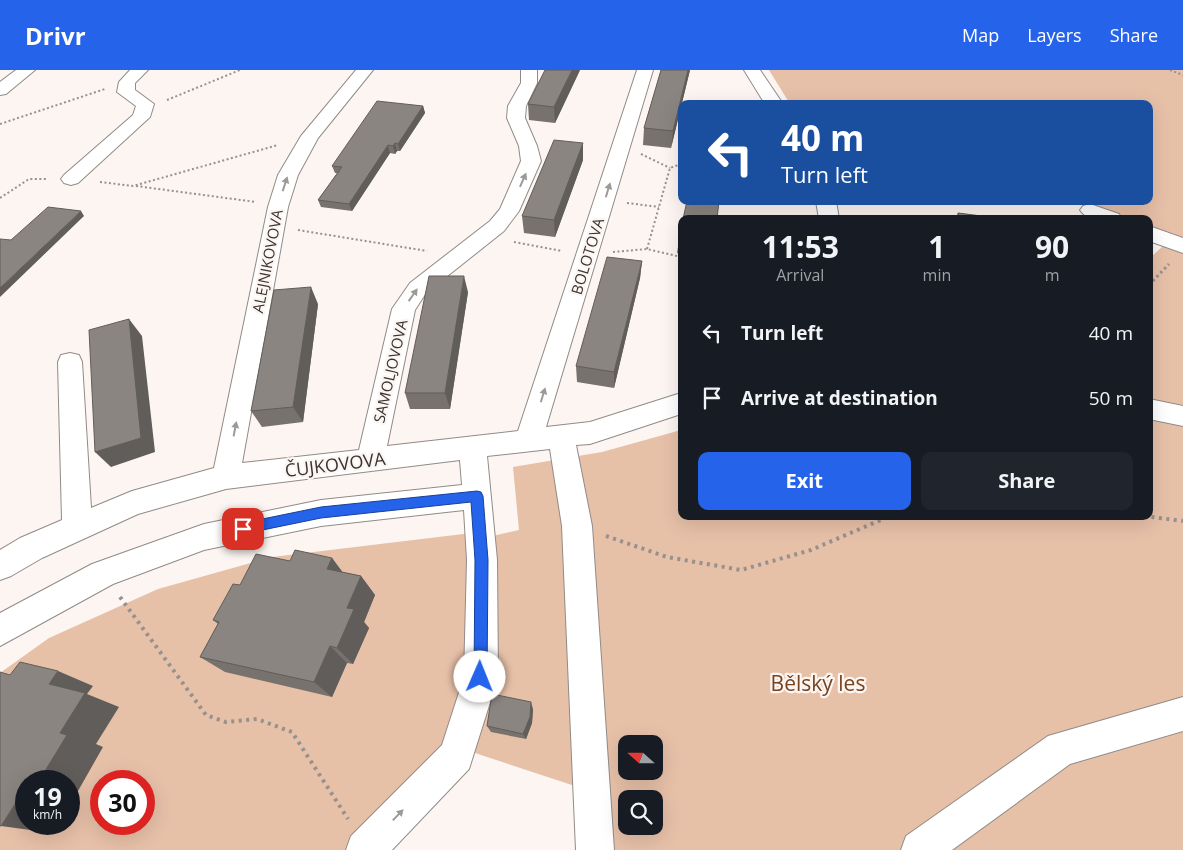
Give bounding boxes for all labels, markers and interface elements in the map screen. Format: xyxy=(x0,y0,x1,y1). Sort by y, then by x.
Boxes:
text: Drivr xyxy=(25,19,86,52)
text: Map xyxy=(962,23,999,47)
text: Layers xyxy=(1027,23,1082,47)
text: Share xyxy=(1110,23,1158,47)
text: 40 m xyxy=(781,114,864,161)
icon: left xyxy=(698,120,763,185)
text: Turn left xyxy=(781,159,868,189)
one-way arrow xyxy=(519,173,527,187)
one-way arrow xyxy=(281,176,289,191)
one-way arrow xyxy=(604,182,612,197)
street label: ALEJNIKOVOVA xyxy=(247,207,287,314)
street label: BOLOTOVA xyxy=(566,215,608,297)
text: 11:53 xyxy=(762,226,839,267)
text: 1 xyxy=(928,226,945,267)
text: 90 xyxy=(1035,226,1069,267)
text: Arrival xyxy=(776,264,824,286)
text: min xyxy=(923,264,951,286)
text: m xyxy=(1045,264,1060,286)
one-way arrow xyxy=(408,289,418,302)
street label: SAMOLJOVOVA xyxy=(368,317,412,425)
icon: left xyxy=(698,319,726,347)
text: Turn left xyxy=(741,320,823,346)
text: 40 m xyxy=(1089,320,1133,346)
icon: arrive xyxy=(698,384,726,412)
text: Arrive at destination xyxy=(741,385,938,411)
text: 50 m xyxy=(1089,385,1133,411)
one-way arrow xyxy=(539,387,547,402)
one-way arrow xyxy=(231,421,239,437)
street label: ČUJKOVOVA xyxy=(283,446,387,482)
button: Exit xyxy=(698,452,911,510)
button: Share xyxy=(921,452,1133,510)
pin xyxy=(222,508,264,550)
icon: arrive xyxy=(229,515,257,543)
position arrow xyxy=(453,650,505,702)
park label: Bělský les xyxy=(771,669,865,697)
north arrow xyxy=(618,735,662,780)
map controls xyxy=(618,735,663,835)
speed limit sign: 30 xyxy=(90,770,155,835)
text: 19 xyxy=(33,779,62,813)
button: search xyxy=(618,790,663,835)
text: km/h xyxy=(33,806,62,823)
one-way arrow xyxy=(392,809,404,821)

